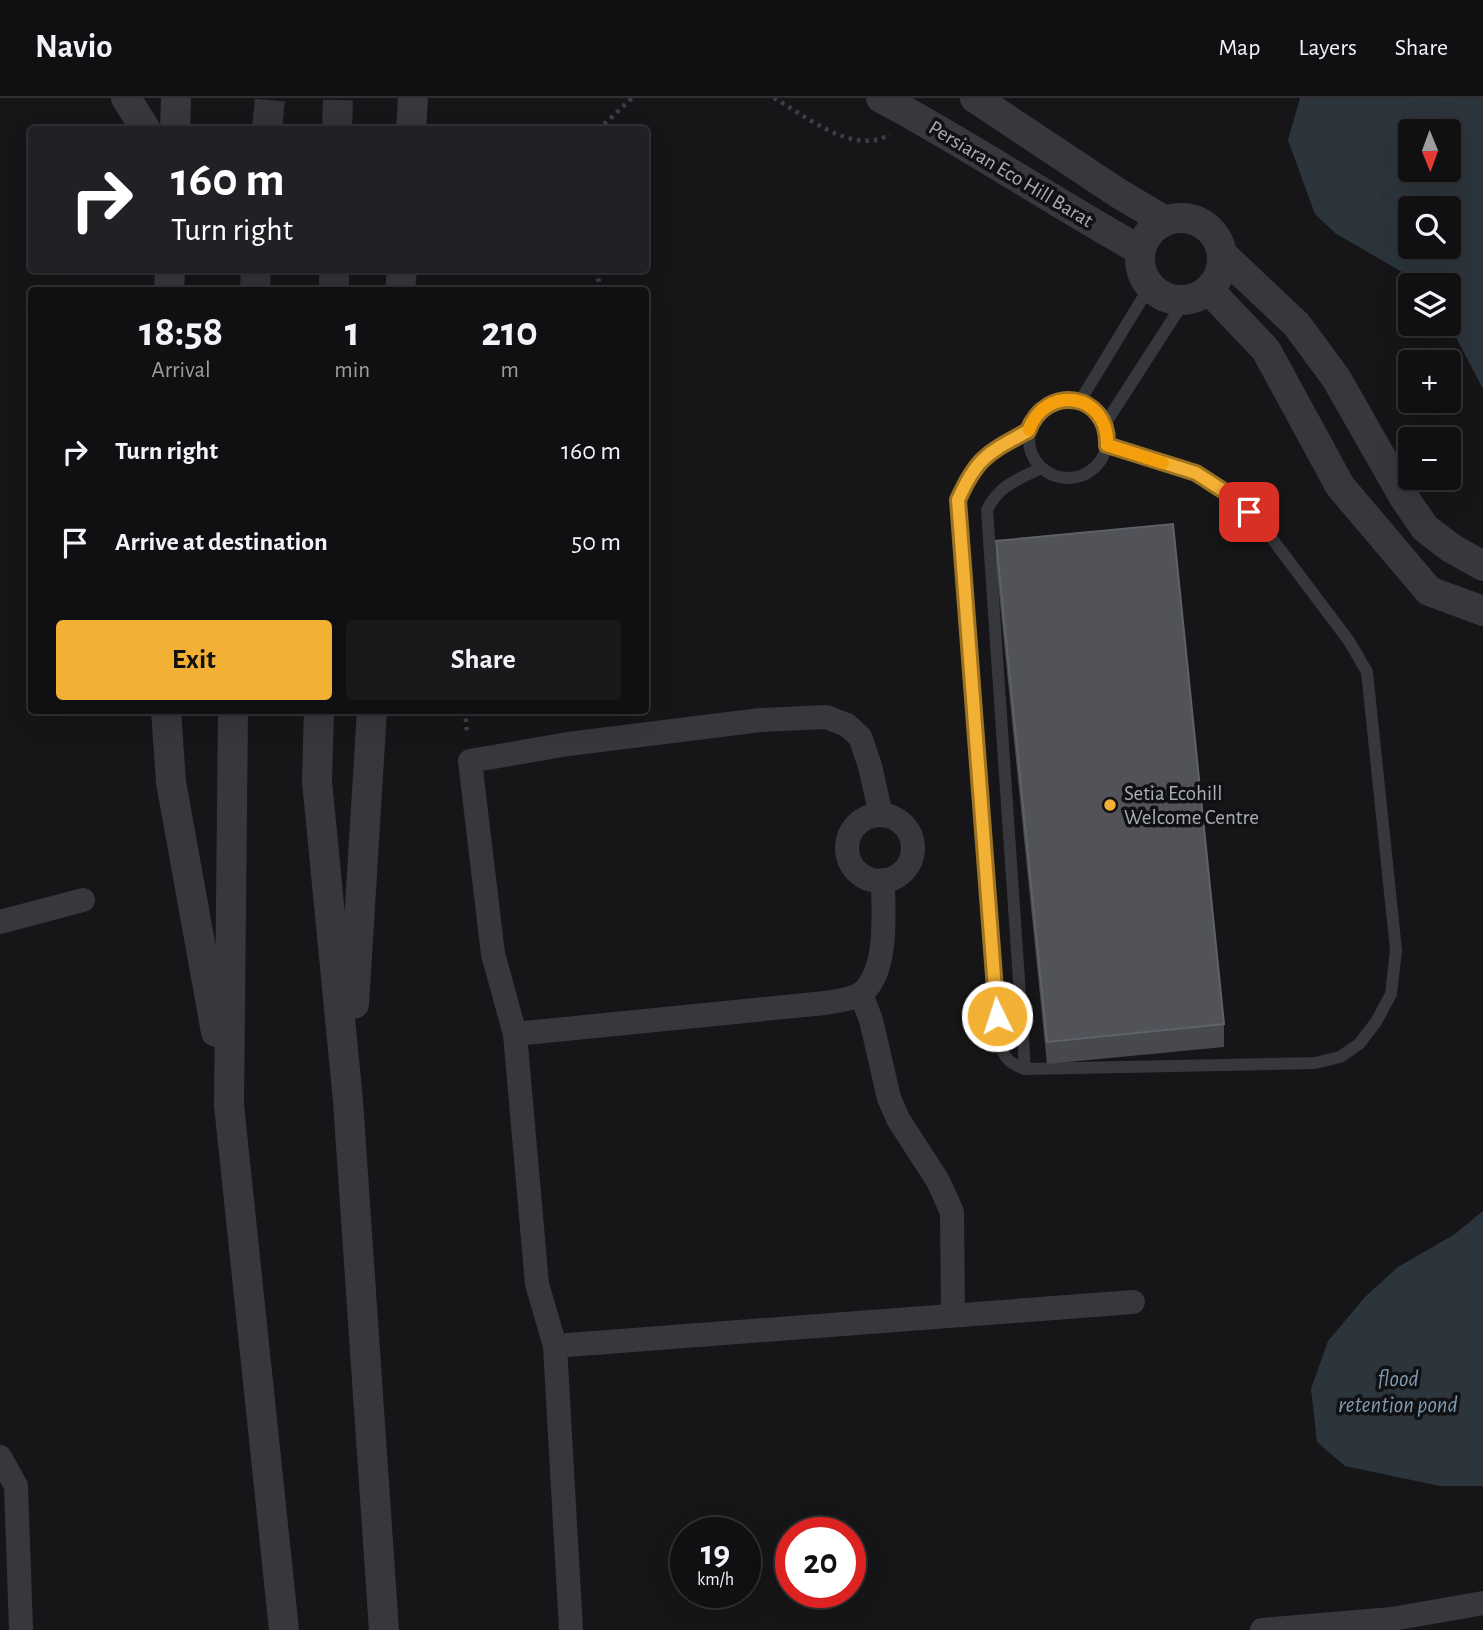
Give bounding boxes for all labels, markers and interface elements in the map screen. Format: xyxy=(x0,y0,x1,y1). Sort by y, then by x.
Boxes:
text: Navio xyxy=(35,31,113,64)
text: Map xyxy=(1218,36,1260,60)
text: Layers xyxy=(1298,36,1357,60)
text: Share xyxy=(1395,36,1448,60)
street label: Persiaran Eco Hill Barat xyxy=(925,117,1097,231)
north arrow xyxy=(1398,119,1461,182)
map controls xyxy=(1398,119,1461,490)
icon: right xyxy=(56,154,147,245)
text: 160 m xyxy=(171,156,285,205)
button: search xyxy=(1398,196,1461,259)
text: Turn right xyxy=(171,214,293,246)
button: layers xyxy=(1398,273,1461,336)
text: 18:58 xyxy=(139,311,223,353)
text: 1 xyxy=(345,311,360,353)
text: 210 xyxy=(481,311,538,353)
button: + xyxy=(1398,350,1461,413)
text: Arrival xyxy=(152,359,211,382)
text: min xyxy=(334,359,370,382)
text: m xyxy=(500,359,519,382)
button: − xyxy=(1398,427,1461,490)
icon: right xyxy=(56,433,94,471)
text: Turn right xyxy=(115,438,218,464)
text: 160 m xyxy=(561,438,621,464)
pin xyxy=(1219,482,1279,542)
icon: arrive xyxy=(1230,493,1268,531)
icon: arrive xyxy=(56,524,94,562)
text: Arrive at destination xyxy=(115,529,328,555)
text: 50 m xyxy=(571,529,621,555)
button: Exit xyxy=(56,620,332,700)
button: Share xyxy=(346,620,621,700)
place label: Setia Ecohill Welcome Centre xyxy=(1124,783,1259,828)
marker: Setia Ecohill Welcome Centre xyxy=(1102,797,1118,813)
position arrow xyxy=(960,979,1034,1053)
water label: flood retention pond xyxy=(1338,1368,1458,1417)
speed limit sign: 20 xyxy=(775,1517,866,1608)
text: 19 xyxy=(701,1536,730,1571)
text: km/h xyxy=(697,1571,734,1589)

